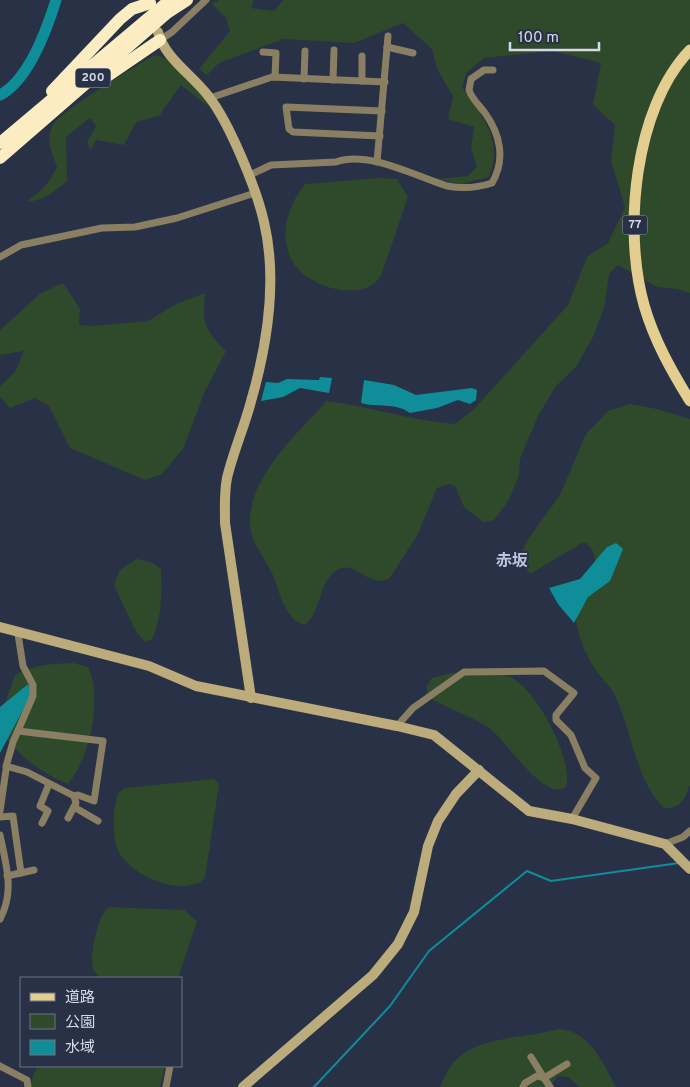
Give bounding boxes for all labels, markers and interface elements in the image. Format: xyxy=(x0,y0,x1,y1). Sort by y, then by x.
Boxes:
scale bar xyxy=(510,20,599,52)
text: 100 m xyxy=(518,29,559,48)
road number: 200 xyxy=(76,68,110,88)
road number: 77 xyxy=(622,216,648,234)
district label: 赤坂 xyxy=(496,552,528,572)
legend xyxy=(20,977,182,1067)
text: 道路 xyxy=(65,989,95,1008)
text: 公園 xyxy=(65,1014,95,1033)
text: 水域 xyxy=(65,1039,95,1058)

